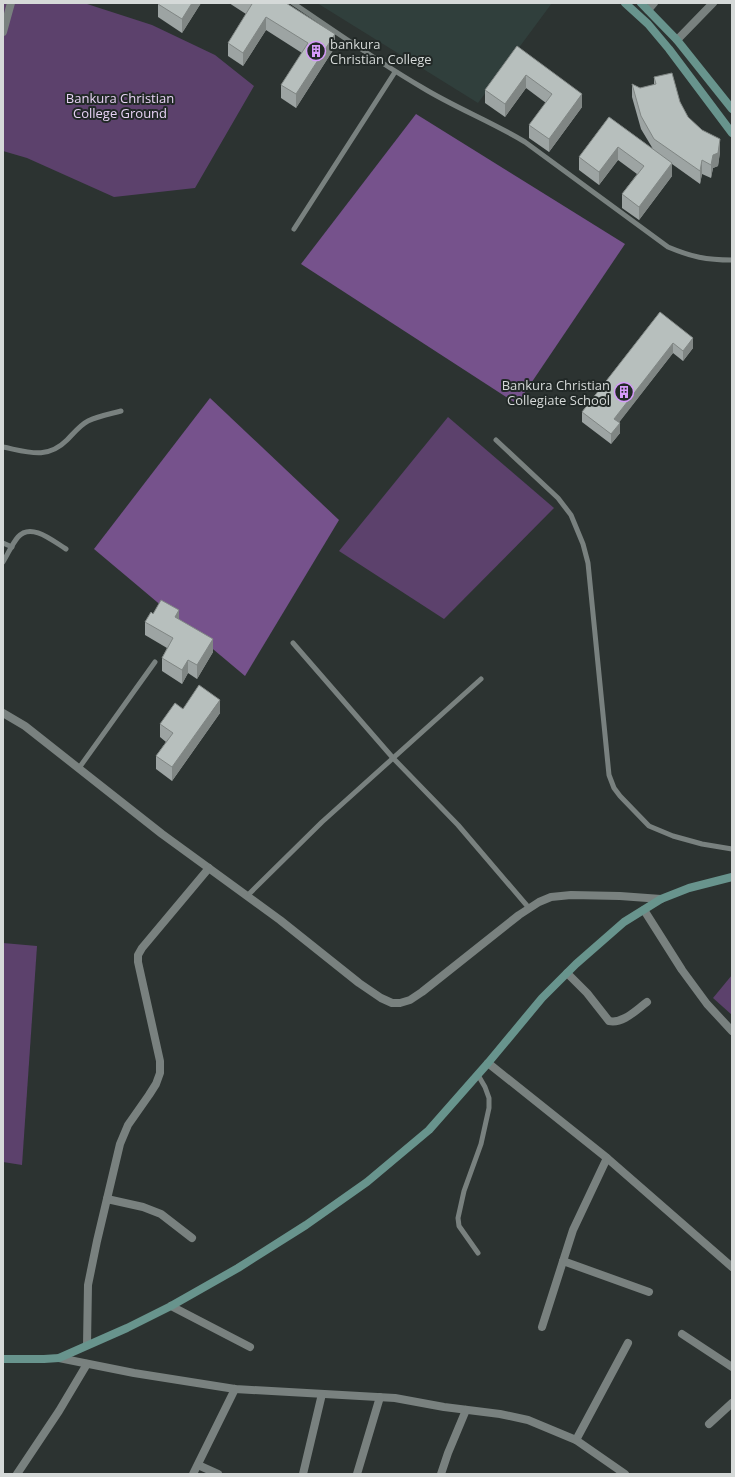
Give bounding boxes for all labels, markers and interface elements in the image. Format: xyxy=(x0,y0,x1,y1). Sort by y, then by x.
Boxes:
place label: bankura Christian College xyxy=(330,35,432,68)
building icon: bankura Christian College xyxy=(305,40,327,62)
park label: Bankura Christian College Ground xyxy=(66,89,174,122)
place label: Bankura Christian Collegiate School xyxy=(502,376,610,409)
building icon: Bankura Christian Collegiate School xyxy=(613,381,635,403)

